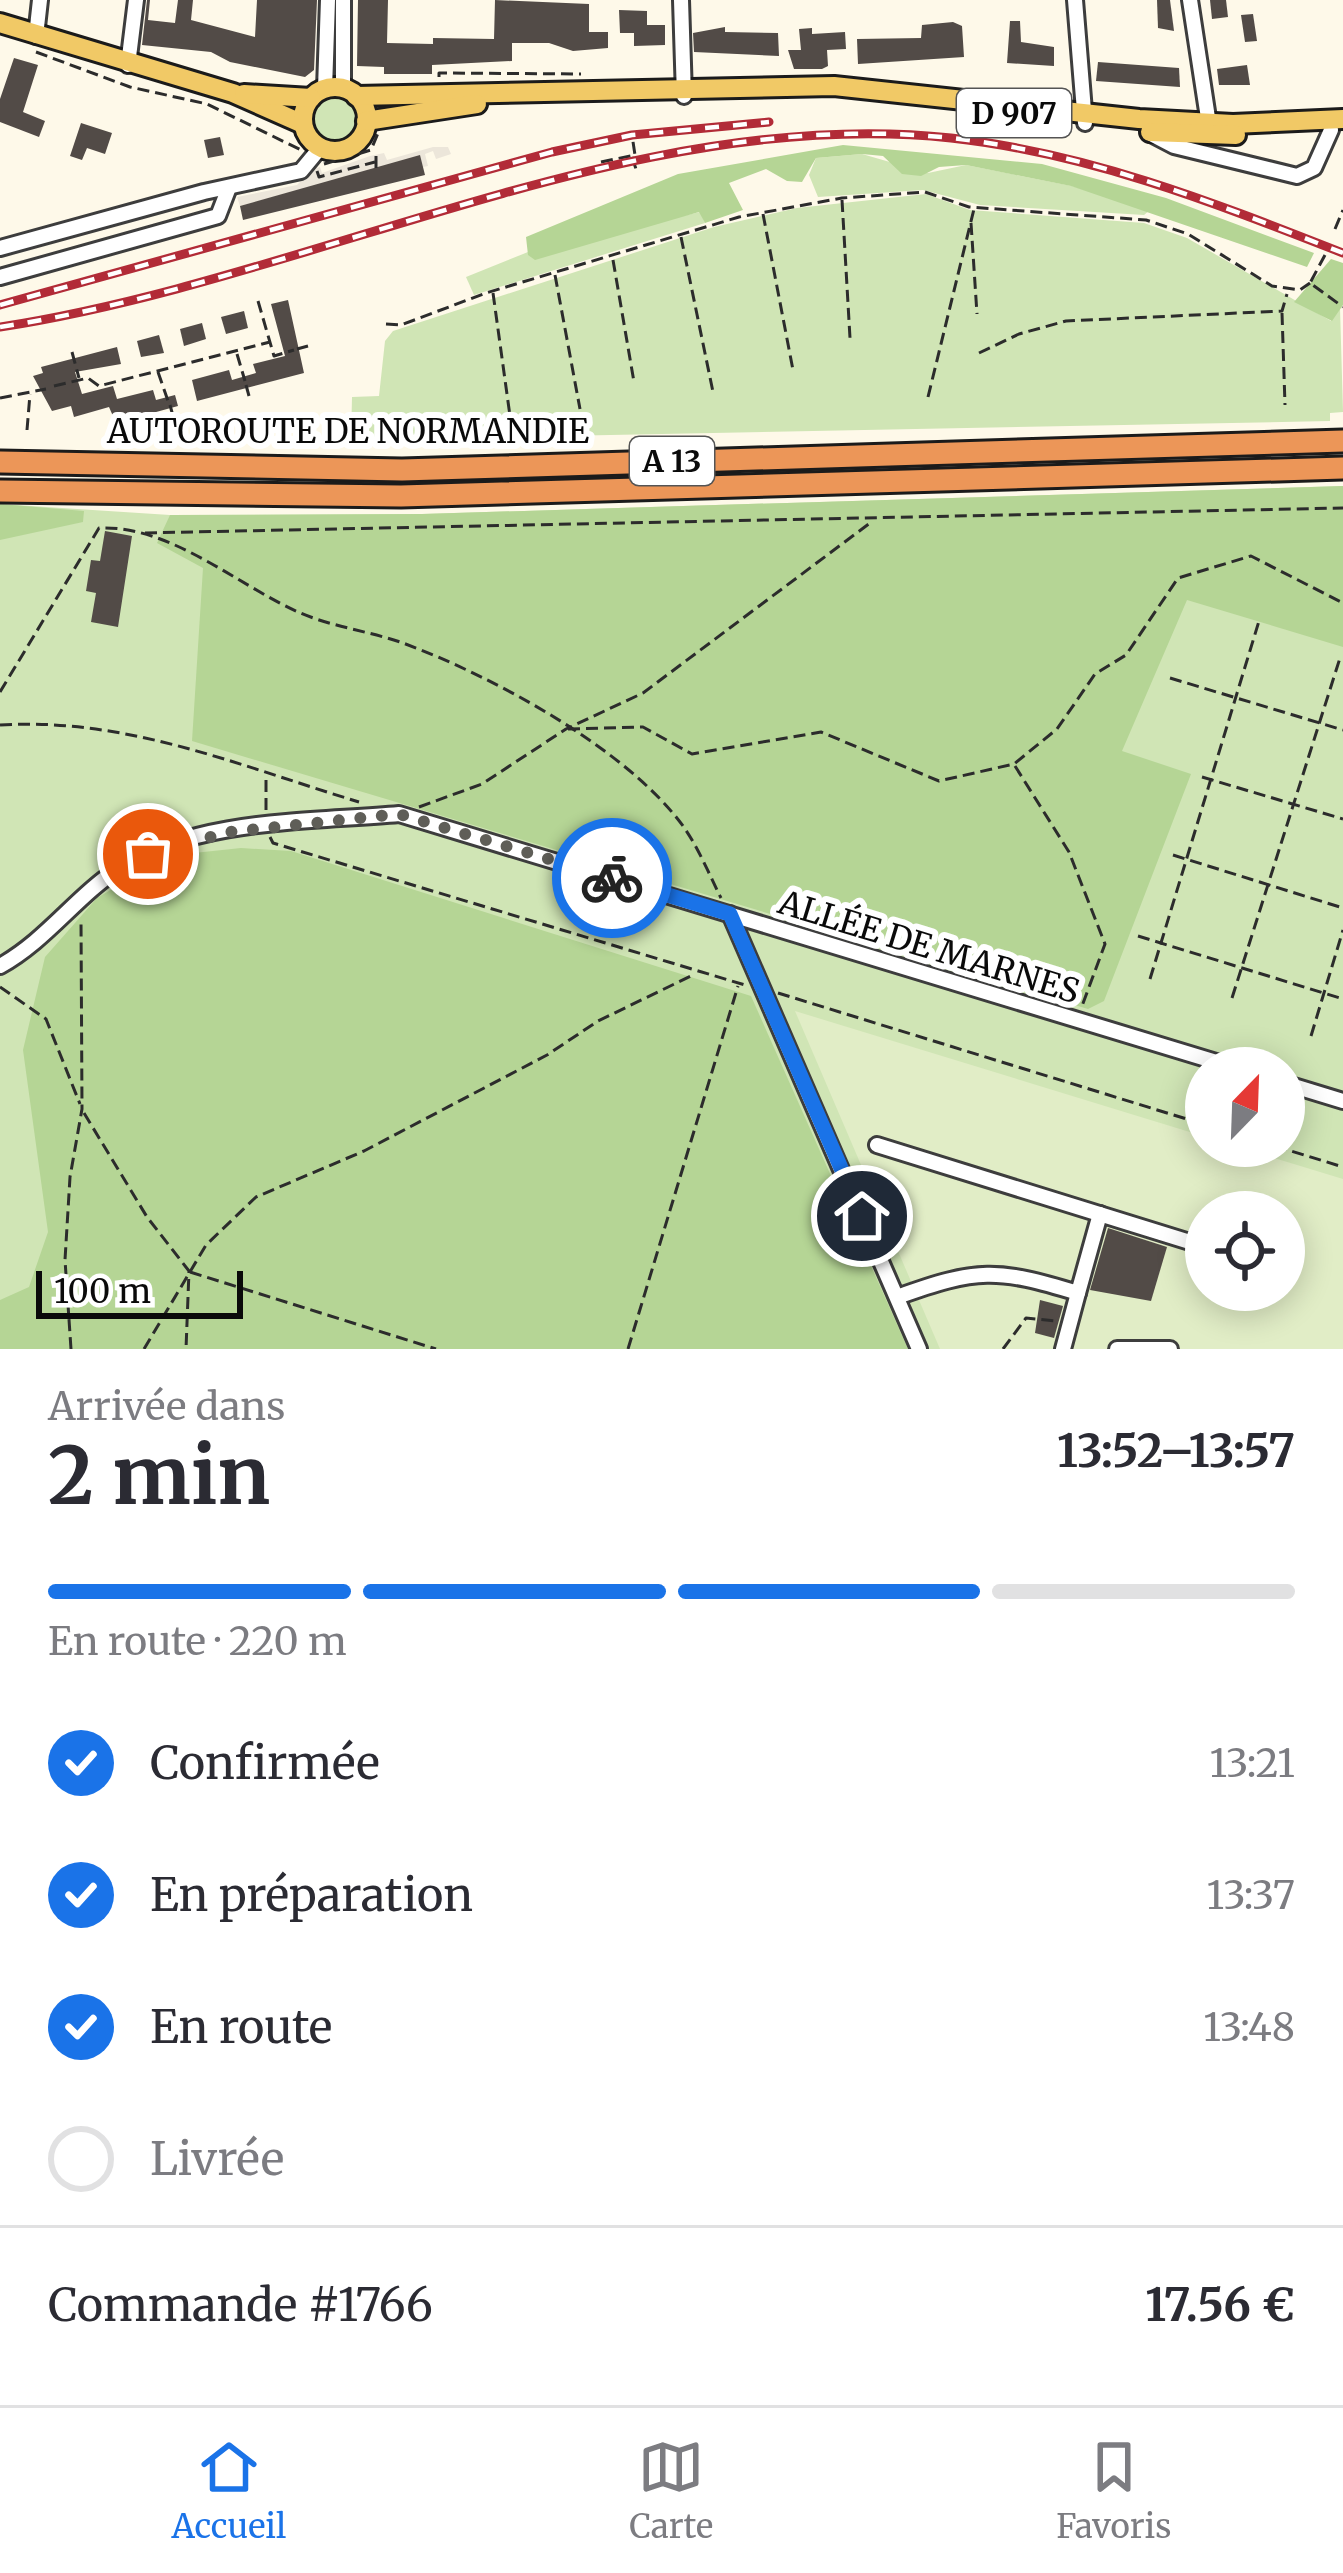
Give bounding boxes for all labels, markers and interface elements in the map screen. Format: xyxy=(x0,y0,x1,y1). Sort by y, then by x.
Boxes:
road number: D 907 xyxy=(957,89,1071,137)
street label: AUTOROUTE DE NORMANDIE xyxy=(106,411,589,452)
road number: A 13 xyxy=(630,437,714,485)
pin xyxy=(97,803,199,905)
courier xyxy=(552,818,672,938)
icon: bag xyxy=(115,821,181,887)
icon: bike xyxy=(579,845,645,911)
street label: ALLÉE DE MARNES xyxy=(773,879,1085,1012)
north arrow xyxy=(1185,1047,1305,1167)
map controls xyxy=(1185,1047,1305,1311)
pin xyxy=(811,1165,913,1267)
icon: home xyxy=(829,1183,895,1249)
button: locate xyxy=(1185,1191,1305,1311)
scale bar xyxy=(36,1265,243,1318)
text: 100 m xyxy=(54,1271,151,1312)
text: Arrivée dans xyxy=(48,1382,285,1431)
text: 13:52–13:57 xyxy=(1057,1423,1295,1479)
text: 2 min xyxy=(48,1427,270,1525)
text: En route · 220 m xyxy=(48,1617,347,1666)
icon: check xyxy=(48,1730,114,1796)
text: Confirmée xyxy=(150,1735,380,1791)
text: 13:21 xyxy=(1210,1739,1295,1788)
icon: check xyxy=(48,1862,114,1928)
text: En préparation xyxy=(150,1867,473,1923)
text: 13:37 xyxy=(1207,1871,1295,1920)
icon: check xyxy=(48,1994,114,2060)
text: En route xyxy=(150,1999,332,2055)
text: 13:48 xyxy=(1203,2003,1295,2052)
text: Livrée xyxy=(150,2131,284,2187)
text: Commande #1766 xyxy=(48,2277,433,2333)
text: 17.56 € xyxy=(1145,2277,1295,2333)
tab: Accueil xyxy=(172,2434,286,2547)
tab: Carte xyxy=(629,2434,713,2547)
tab: Favoris xyxy=(1056,2434,1171,2547)

